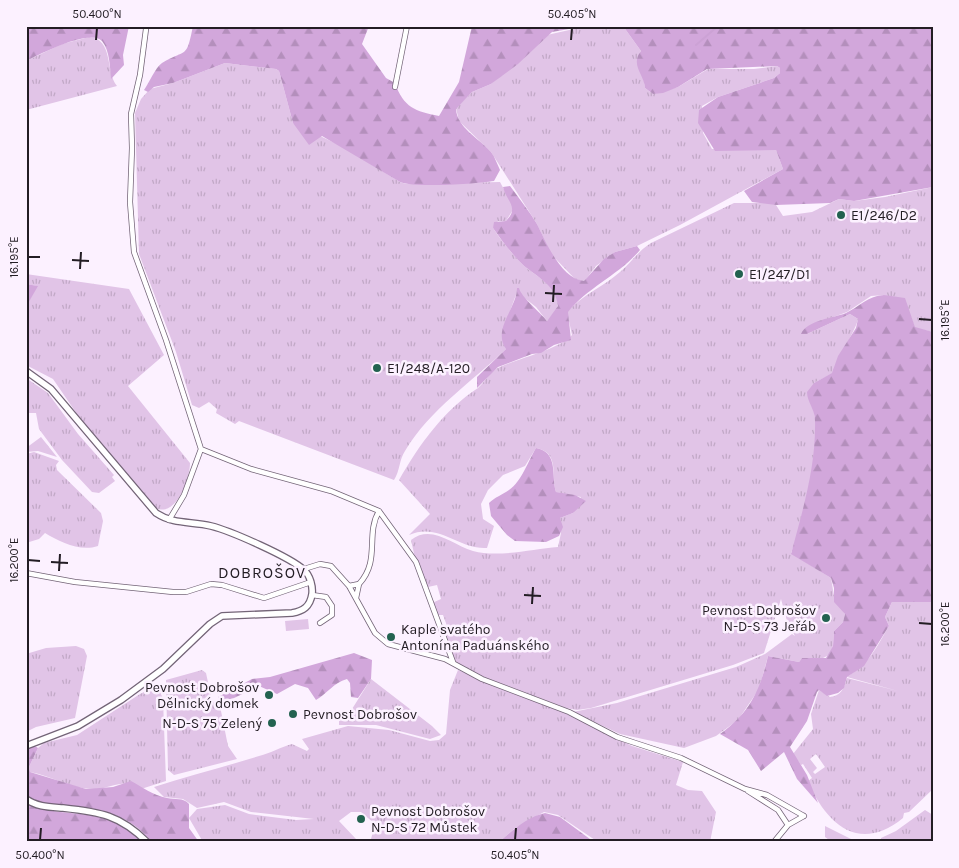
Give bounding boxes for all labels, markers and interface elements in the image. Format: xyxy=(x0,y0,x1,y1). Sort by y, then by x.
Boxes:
text: 50.400°N xyxy=(72,7,122,21)
text: 50.405°N xyxy=(548,7,596,21)
place label: E1/246/D2 xyxy=(851,207,917,224)
marker: E1/246/D2 xyxy=(835,209,847,221)
text: 16.195°E xyxy=(7,236,21,278)
place label: E1/247/D1 xyxy=(749,266,810,283)
marker: E1/247/D1 xyxy=(733,268,745,280)
text: 16.195°E xyxy=(938,299,952,341)
place label: E1/248/A-120 xyxy=(387,360,470,377)
marker: E1/248/A-120 xyxy=(371,362,383,374)
text: 16.200°E xyxy=(7,537,21,583)
district label: DOBROŠOV xyxy=(218,563,306,582)
text: 16.200°E xyxy=(938,601,952,647)
place label: Pevnost Dobrošov N-D-S 73 Jeřáb xyxy=(702,602,816,635)
marker: Pevnost Dobrošov N-D-S 73 Jeřáb xyxy=(820,612,832,624)
place label: Kaple svatého Antonína Paduánského xyxy=(401,621,549,654)
marker: Kaple svatého Antonína Paduánského xyxy=(385,631,397,643)
place label: Pevnost Dobrošov Dělnický domek xyxy=(145,679,259,712)
marker: Pevnost Dobrošov Dělnický domek xyxy=(263,689,275,701)
place label: Pevnost Dobrošov xyxy=(303,706,417,723)
marker: Pevnost Dobrošov xyxy=(287,708,299,720)
place label: N-D-S 75 Zelený xyxy=(162,715,262,732)
marker: N-D-S 75 Zelený xyxy=(266,717,278,729)
place label: Pevnost Dobrošov N-D-S 72 Můstek xyxy=(371,803,485,836)
marker: Pevnost Dobrošov N-D-S 72 Můstek xyxy=(355,813,367,825)
text: 50.400°N xyxy=(15,848,65,862)
text: 50.405°N xyxy=(491,848,539,862)

